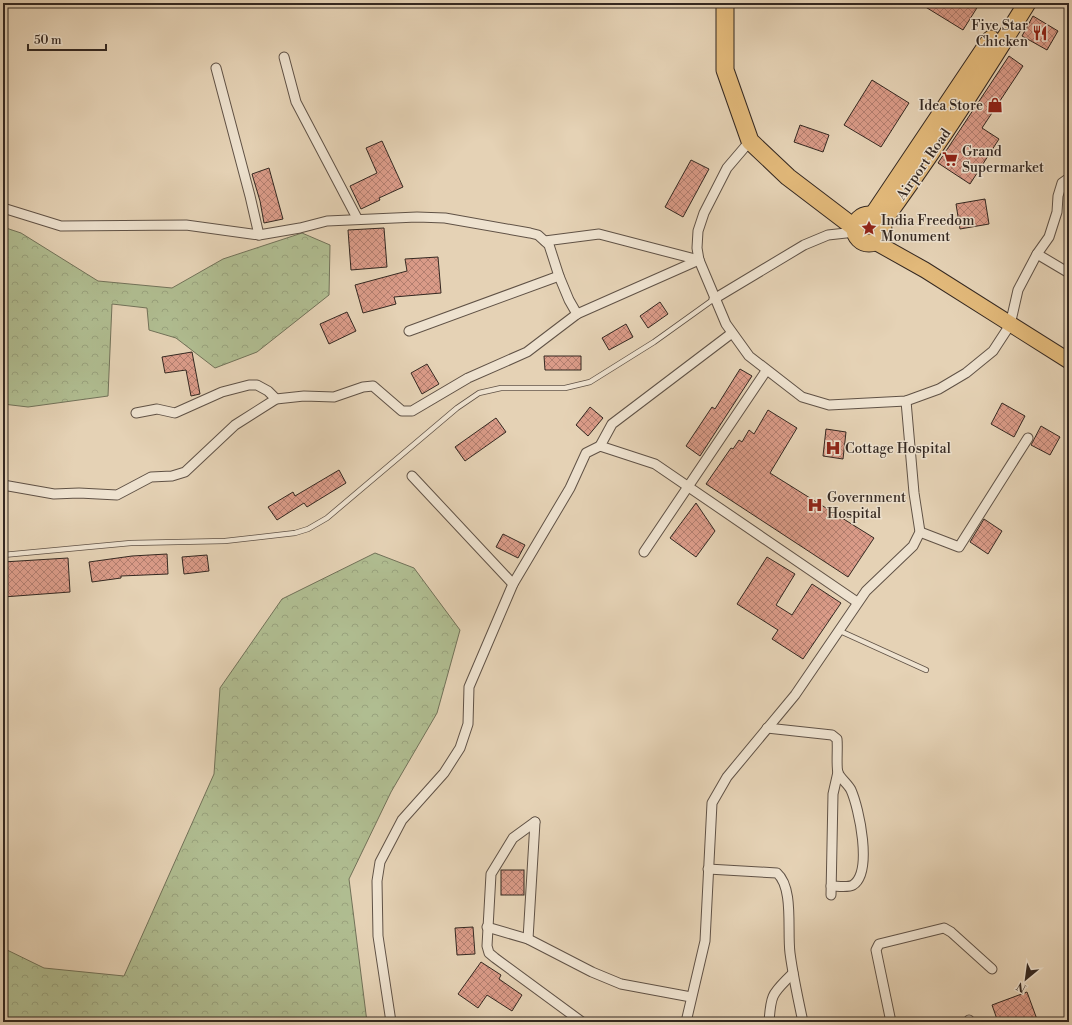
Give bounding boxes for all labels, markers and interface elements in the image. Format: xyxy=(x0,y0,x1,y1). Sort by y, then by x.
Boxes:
place label: Five Star Chicken xyxy=(971,17,1029,51)
restaurant icon: Five Star Chicken xyxy=(1031,24,1049,42)
scale bar xyxy=(28,26,106,52)
text: 50 m xyxy=(34,33,62,48)
shop icon: Idea Store xyxy=(986,96,1004,114)
place label: Idea Store xyxy=(919,97,983,115)
street label: Airport Road xyxy=(892,125,955,205)
place label: Grand Supermarket xyxy=(962,143,1044,177)
supermarket icon: Grand Supermarket xyxy=(941,150,959,168)
place label: India Freedom Monument xyxy=(881,212,974,246)
place icon: India Freedom Monument xyxy=(860,219,878,237)
hospital icon: Cottage Hospital xyxy=(824,439,842,457)
place label: Cottage Hospital xyxy=(845,440,951,458)
place label: Government Hospital xyxy=(827,489,906,523)
hospital icon: Government Hospital xyxy=(806,496,824,514)
north arrow xyxy=(1006,959,1046,999)
text: N xyxy=(1014,978,1029,995)

